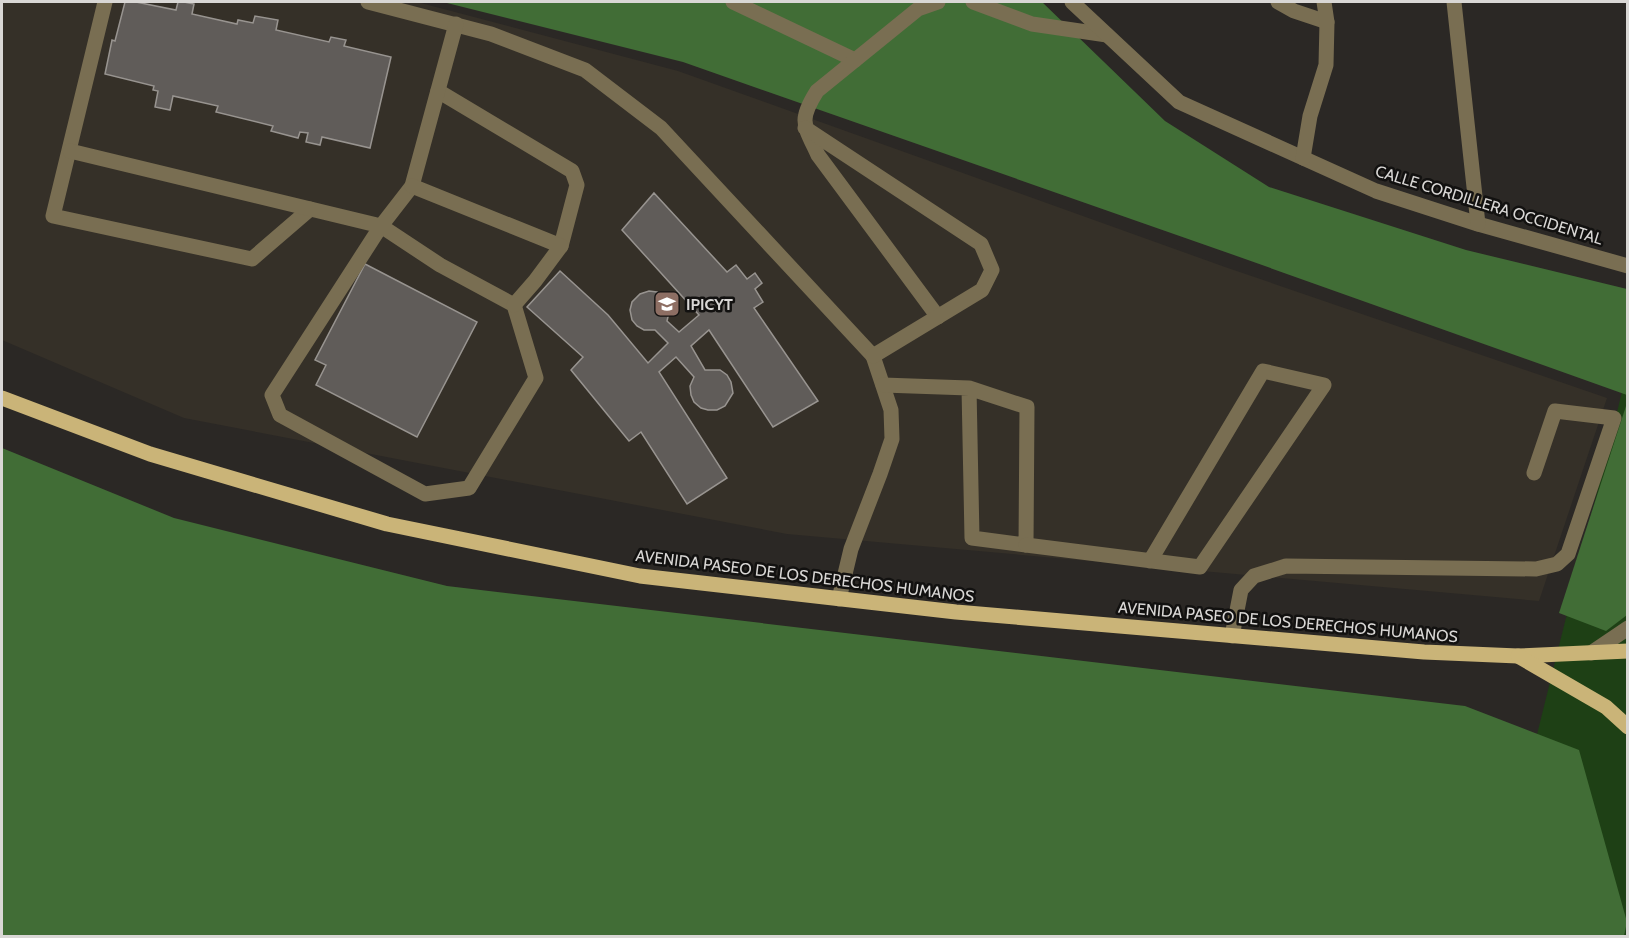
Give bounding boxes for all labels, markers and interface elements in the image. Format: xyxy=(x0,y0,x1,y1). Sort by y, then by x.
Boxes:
street label: CALLE CORDILLERA OCCIDENTAL xyxy=(1373,161,1605,249)
school or university icon: IPICYT xyxy=(652,289,682,319)
place label: IPICYT xyxy=(686,295,733,314)
street label: AVENIDA PASEO DE LOS DERECHOS HUMANOS xyxy=(635,546,975,606)
street label: AVENIDA PASEO DE LOS DERECHOS HUMANOS xyxy=(1117,598,1459,646)

